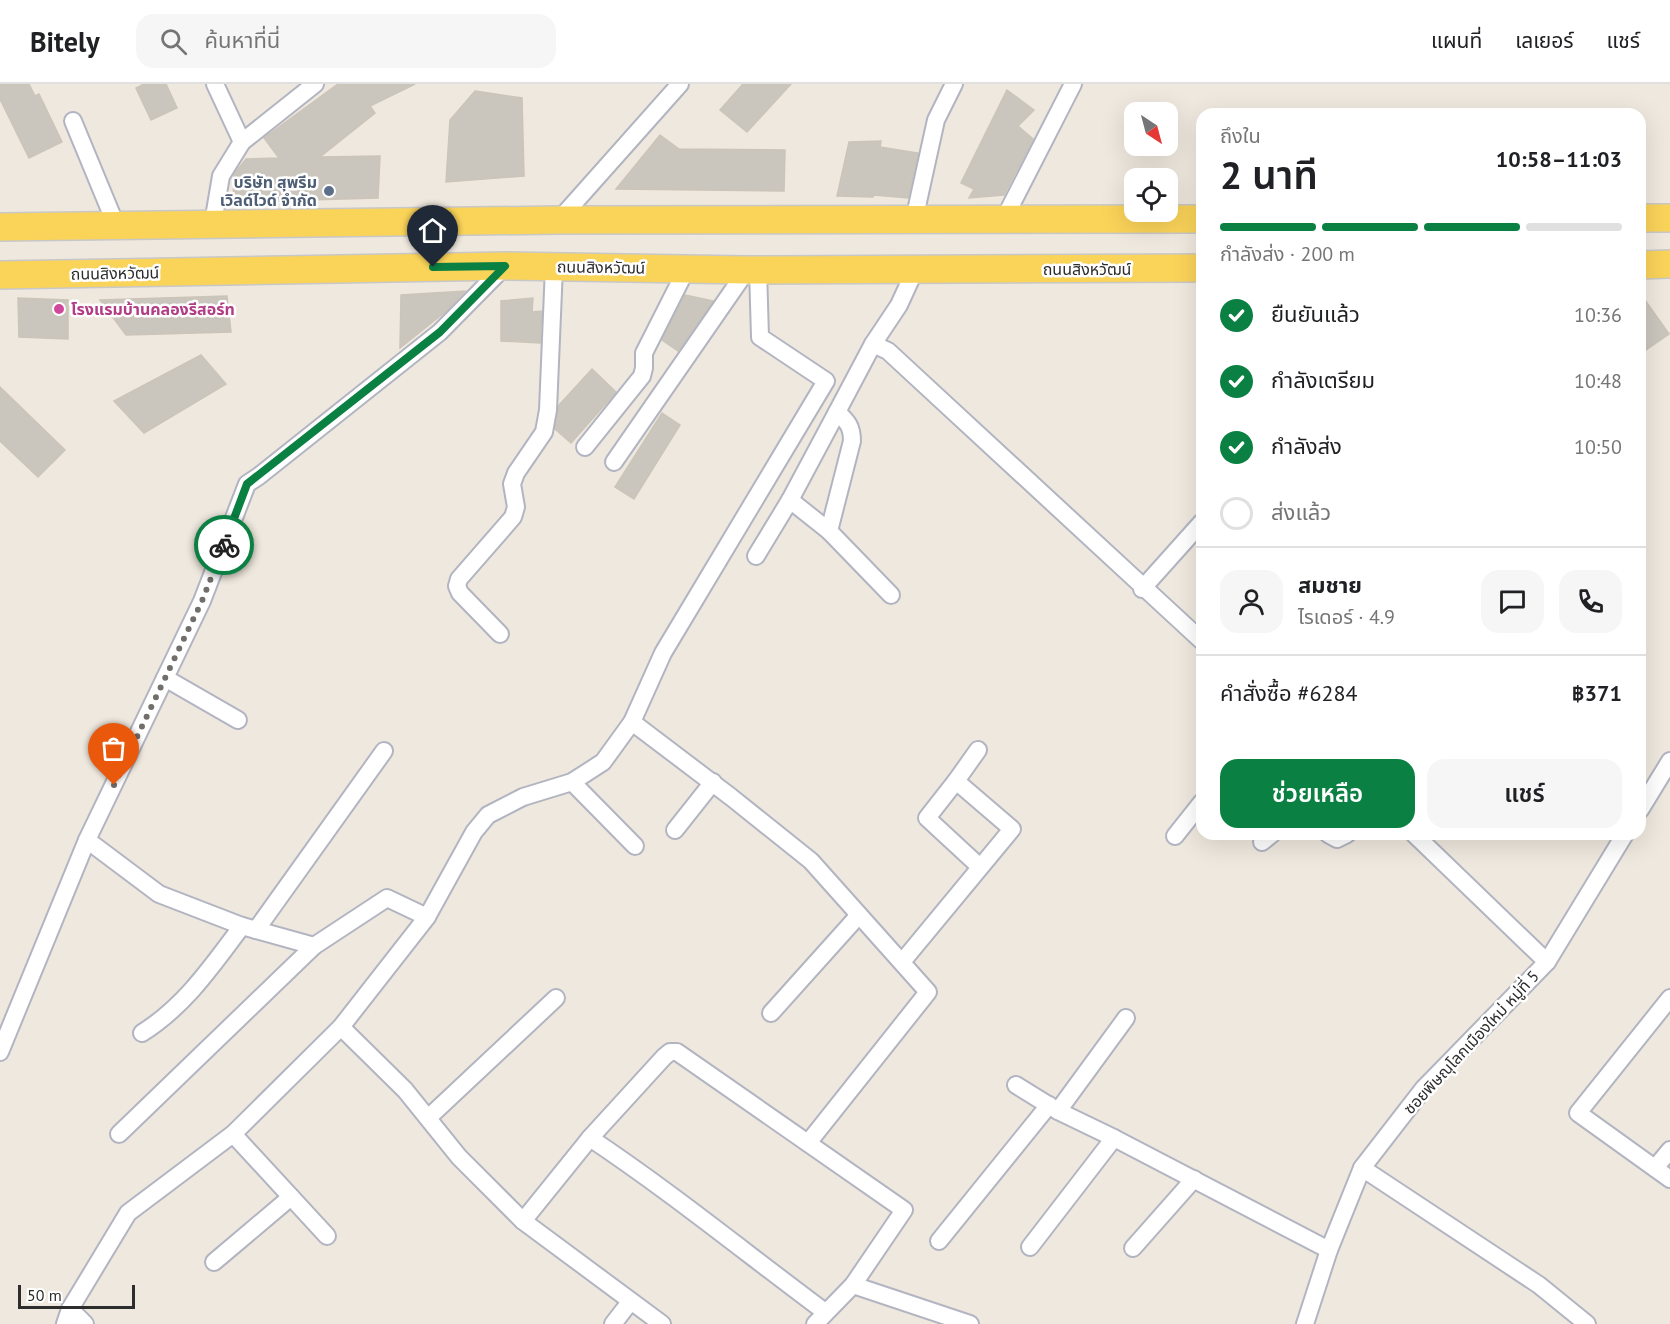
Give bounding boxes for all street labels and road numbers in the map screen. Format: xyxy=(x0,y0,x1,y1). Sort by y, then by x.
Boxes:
street label: ถนนสิงหวัฒน์ xyxy=(557,256,645,278)
street label: ถนนสิงหวัฒน์ xyxy=(1043,259,1131,279)
street label: ถนนสิงหวัฒน์ xyxy=(71,262,159,284)
street label: ซอยพิษณุโลกเมืองใหม่ หมู่ที่ 5 xyxy=(1398,965,1543,1118)

